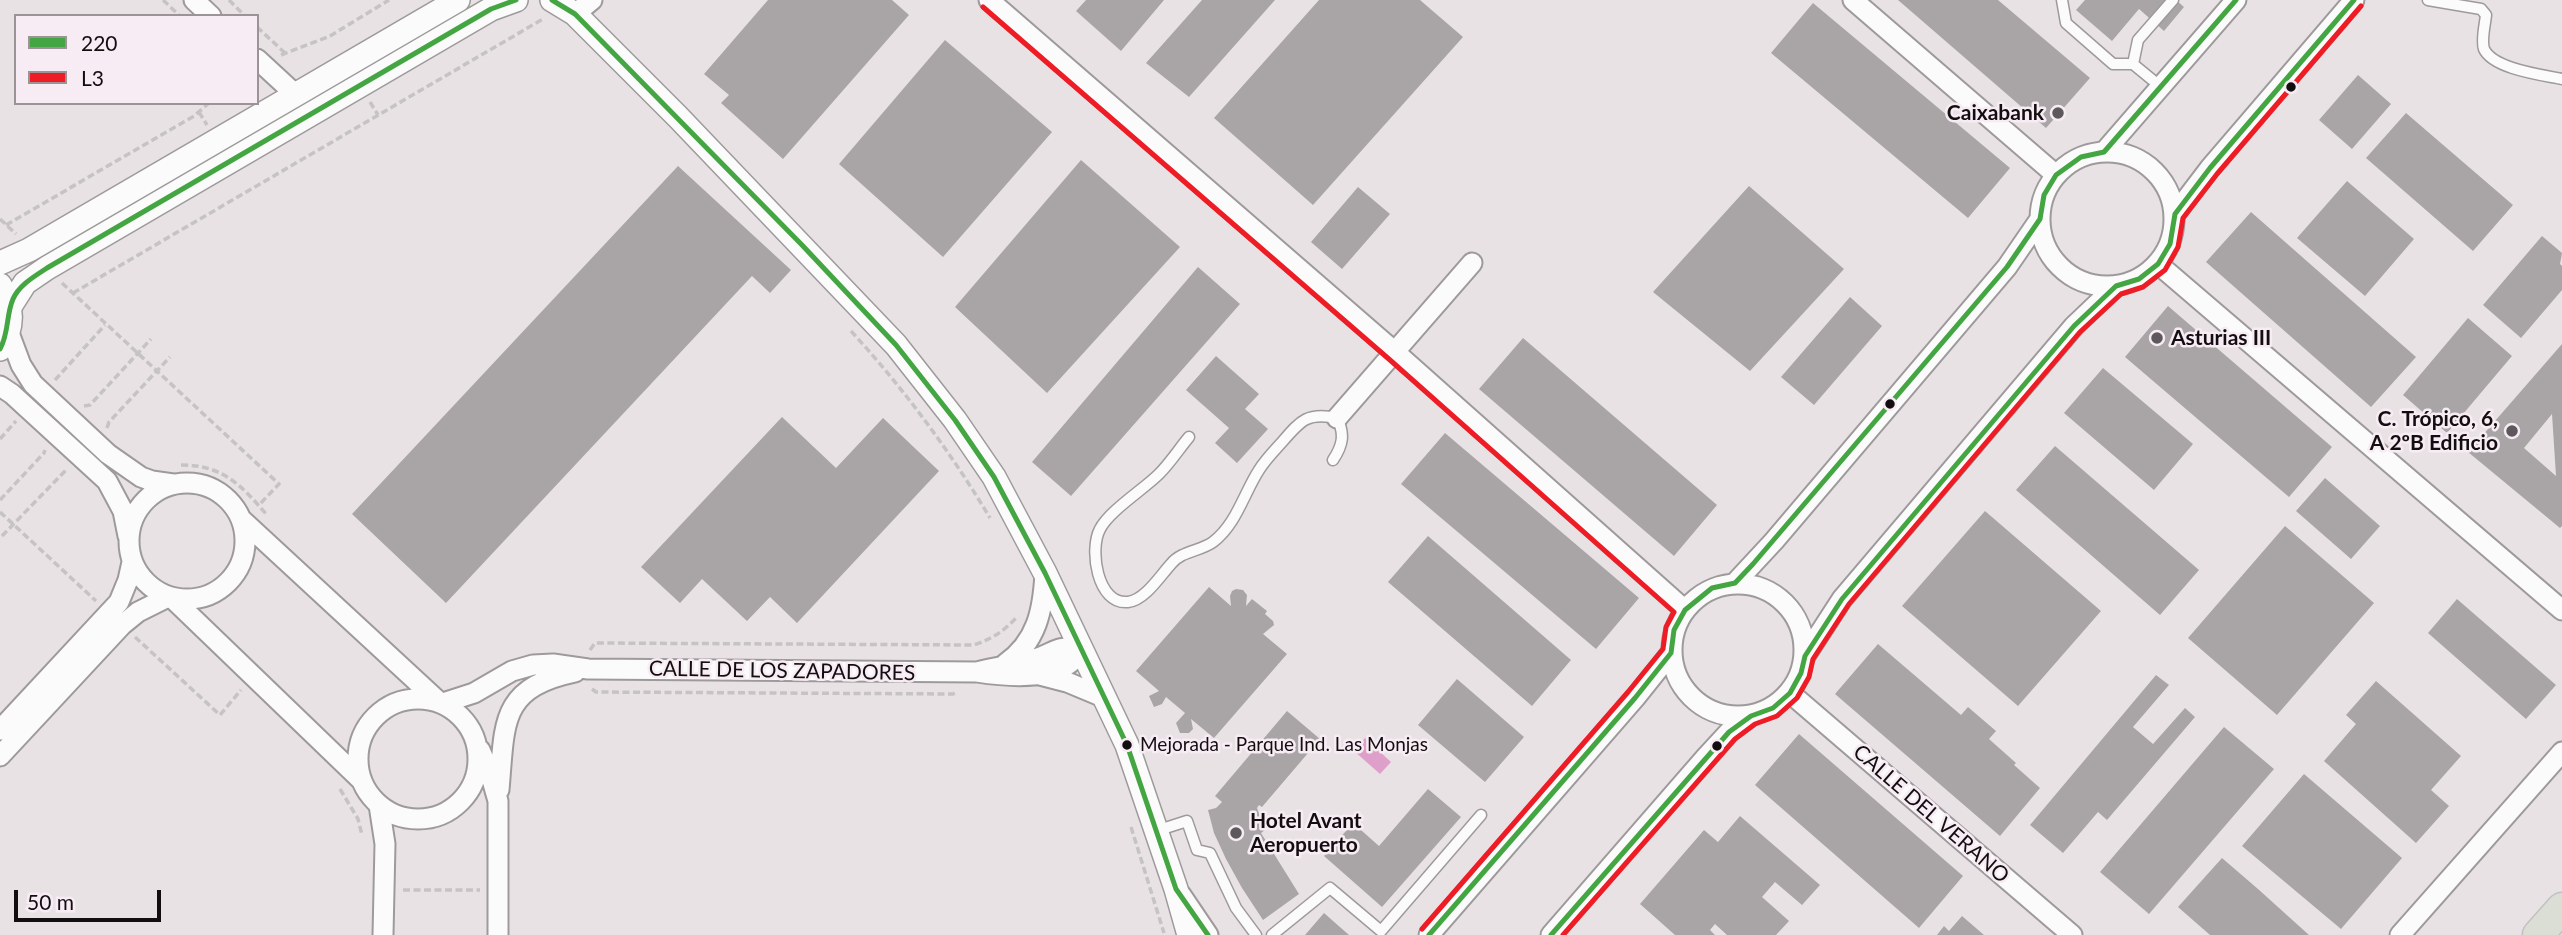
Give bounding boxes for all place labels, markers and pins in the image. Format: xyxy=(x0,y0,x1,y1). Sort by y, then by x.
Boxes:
unlabelled marker xyxy=(2284,80,2298,94)
place label: Caixabank xyxy=(1947,100,2044,126)
marker: Caixabank xyxy=(2050,105,2066,121)
place label: Asturias III xyxy=(2171,325,2271,351)
marker: Asturias III xyxy=(2149,330,2165,346)
unlabelled marker xyxy=(1883,397,1897,411)
place label: C. Trópico, 6, A 2ºB Edificio xyxy=(2370,406,2498,456)
marker: C. Trópico, 6, A 2ºB Edificio xyxy=(2504,423,2520,439)
place label: Mejorada - Parque Ind. Las Monjas xyxy=(1140,734,1428,756)
marker: Mejorada - Parque Ind. Las Monjas xyxy=(1120,738,1134,752)
unlabelled marker xyxy=(1710,739,1724,753)
place label: Hotel Avant Aeropuerto xyxy=(1250,808,1362,858)
marker: Hotel Avant Aeropuerto xyxy=(1228,825,1244,841)

